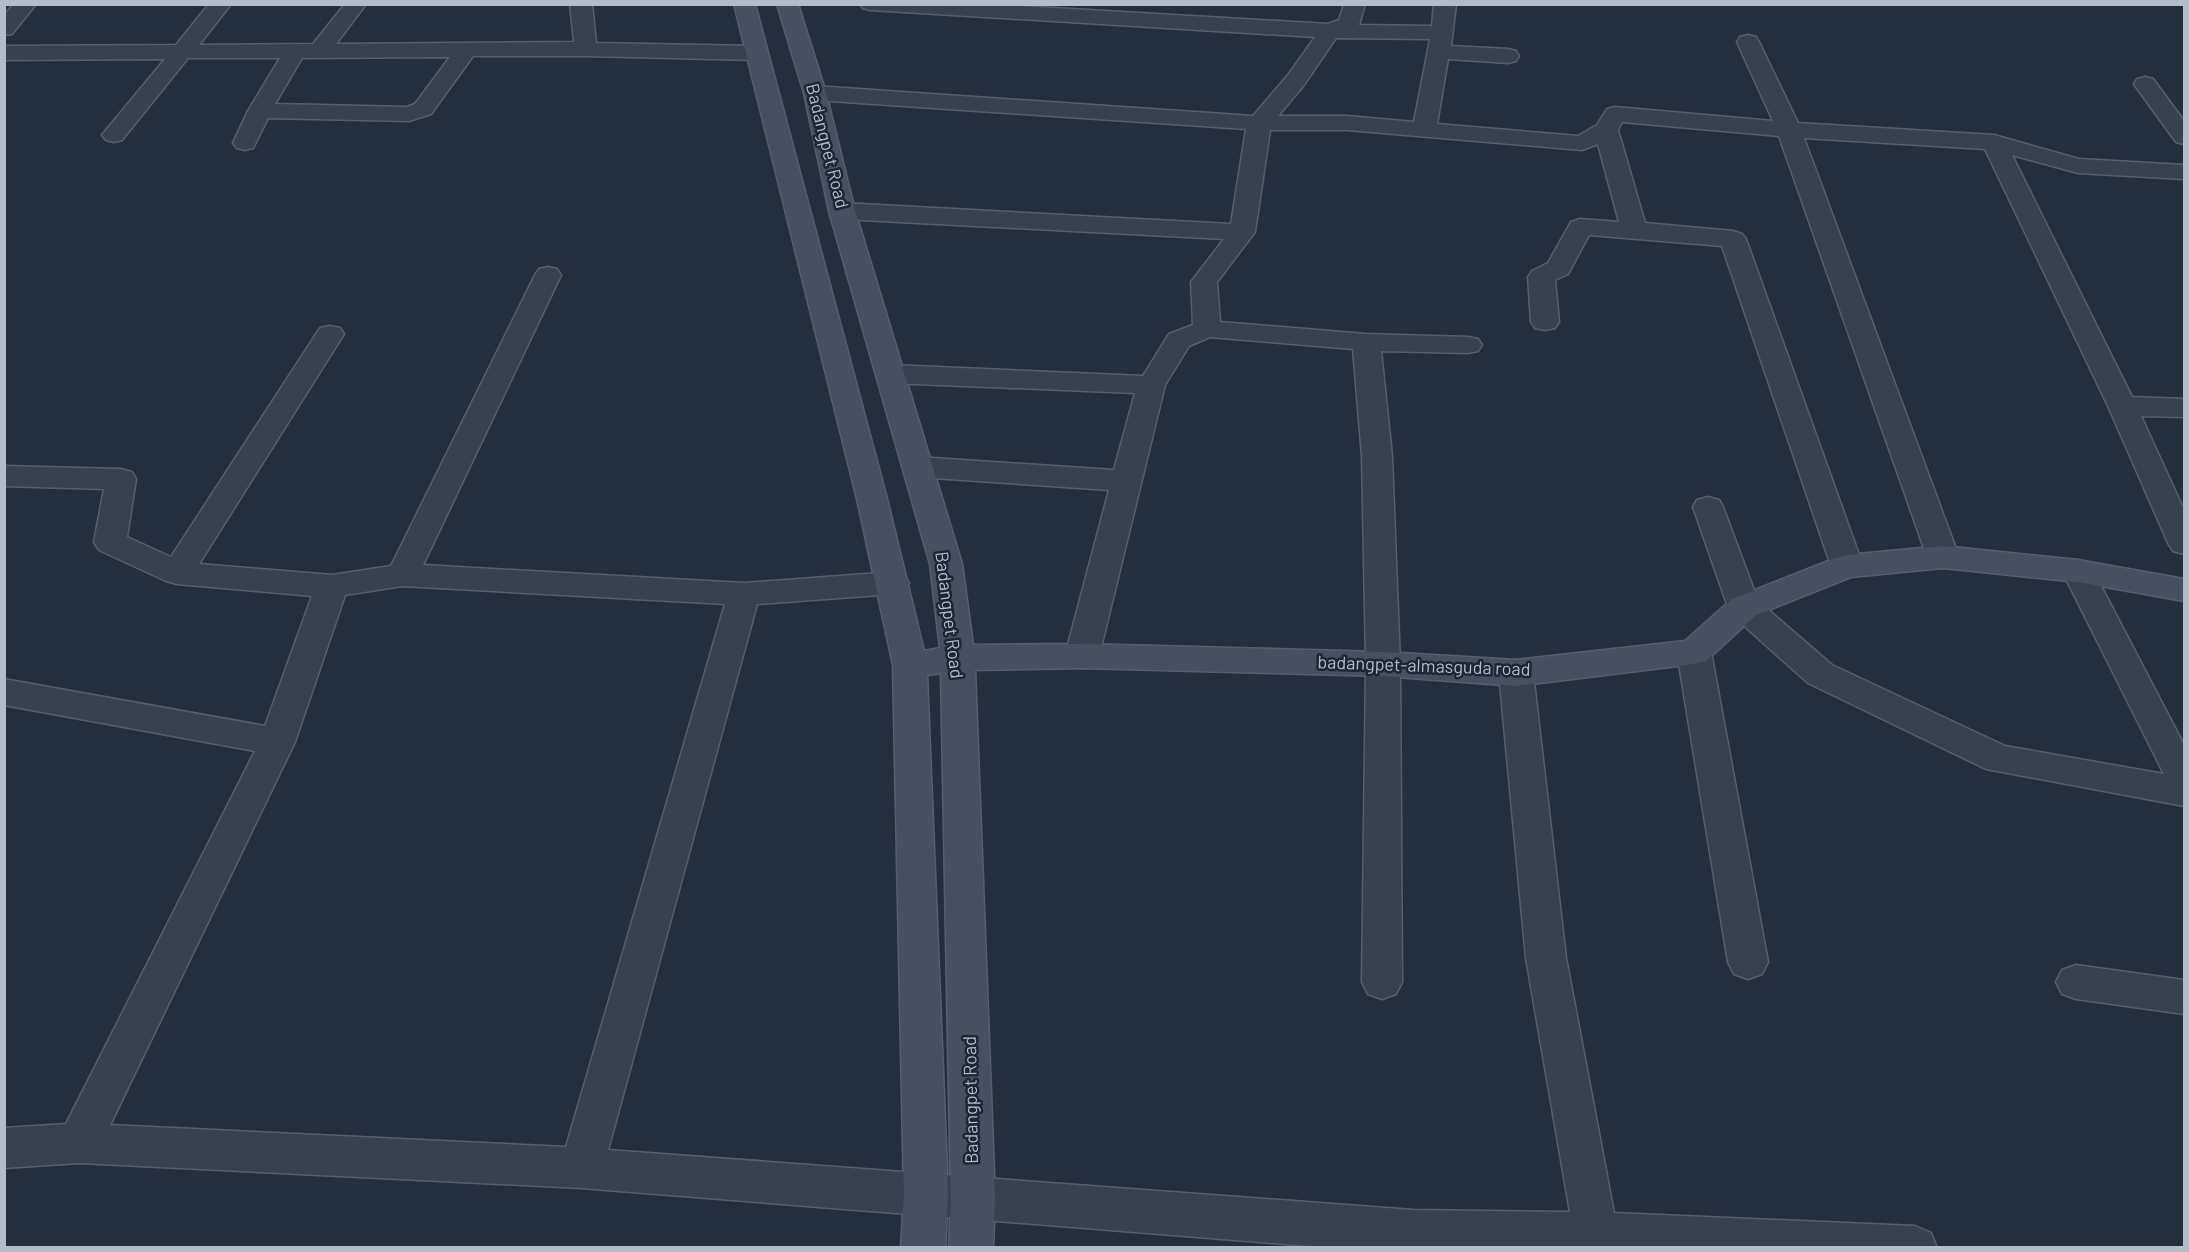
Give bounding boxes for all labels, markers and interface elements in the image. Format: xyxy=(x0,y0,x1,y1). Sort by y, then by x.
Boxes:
street label: Badangpet Road xyxy=(802,81,854,211)
street label: Badangpet Road xyxy=(931,550,969,680)
street label: badangpet-almasguda road xyxy=(1317,650,1531,680)
street label: Badangpet Road xyxy=(958,1036,982,1164)

